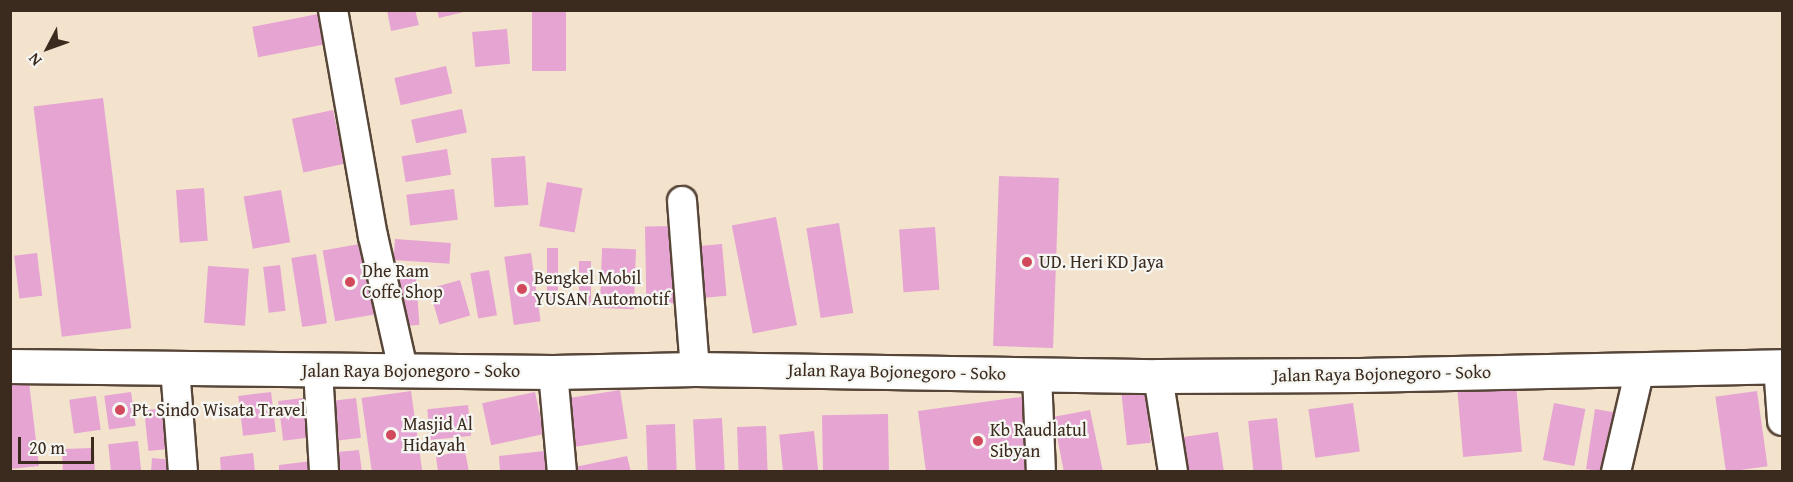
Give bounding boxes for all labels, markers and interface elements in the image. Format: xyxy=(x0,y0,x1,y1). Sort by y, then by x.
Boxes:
north arrow xyxy=(18,18,78,78)
text: N xyxy=(22,48,47,72)
place label: UD. Heri KD Jaya xyxy=(1039,251,1164,273)
marker: UD. Heri KD Jaya xyxy=(1020,255,1034,269)
place label: Dhe Ram Coffe Shop xyxy=(362,261,443,304)
place label: Bengkel Mobil YUSAN Automotif xyxy=(534,268,669,310)
marker: Dhe Ram Coffe Shop xyxy=(343,275,357,289)
marker: Bengkel Mobil YUSAN Automotif xyxy=(515,282,529,296)
street label: Jalan Raya Bojonegoro - Soko xyxy=(788,359,1006,385)
street label: Jalan Raya Bojonegoro - Soko xyxy=(302,360,520,382)
street label: Jalan Raya Bojonegoro - Soko xyxy=(1273,361,1491,387)
place label: Pt. Sindo Wisata Travel xyxy=(132,399,306,421)
marker: Pt. Sindo Wisata Travel xyxy=(113,403,127,417)
place label: Masjid Al Hidayah xyxy=(403,414,473,456)
place label: Kb Raudlatul Sibyan xyxy=(990,420,1087,462)
scale bar xyxy=(21,425,98,463)
marker: Masjid Al Hidayah xyxy=(384,428,398,442)
text: 20 m xyxy=(29,434,65,461)
marker: Kb Raudlatul Sibyan xyxy=(971,434,985,448)

